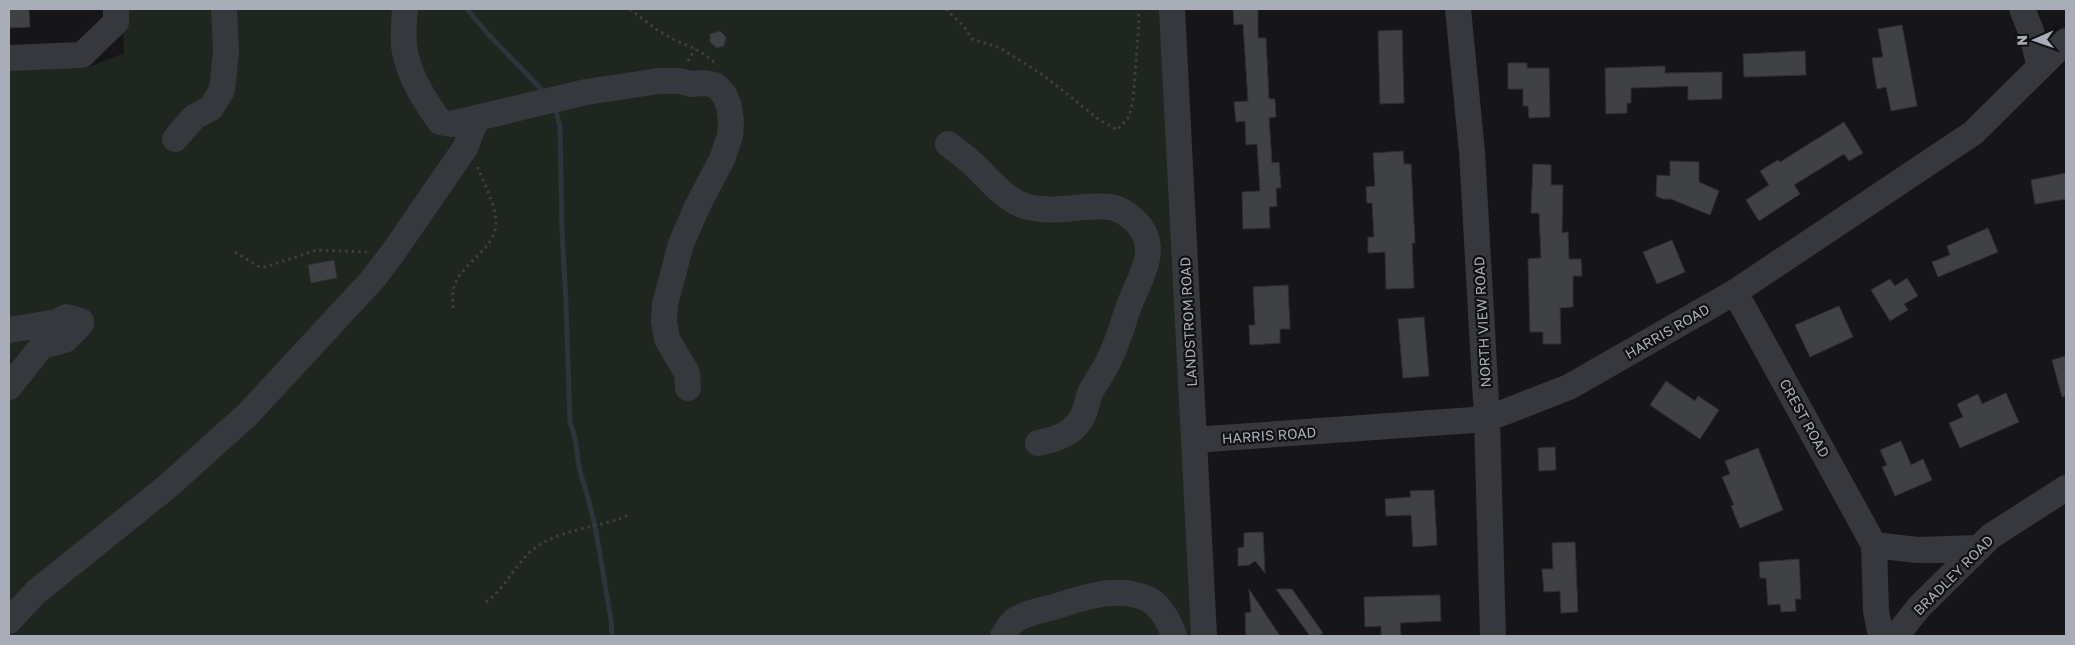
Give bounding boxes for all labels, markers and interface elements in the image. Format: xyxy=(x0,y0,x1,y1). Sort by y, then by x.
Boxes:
north arrow xyxy=(2010,15,2060,65)
text: N xyxy=(2013,35,2030,46)
street label: NORTH VIEW ROAD xyxy=(1470,256,1494,388)
street label: LANDSTROM ROAD xyxy=(1176,257,1200,387)
street label: HARRIS ROAD xyxy=(1622,300,1712,362)
street label: CREST ROAD xyxy=(1776,376,1834,460)
street label: HARRIS ROAD xyxy=(1221,423,1317,447)
street label: BRADLEY ROAD xyxy=(1910,532,1996,618)

